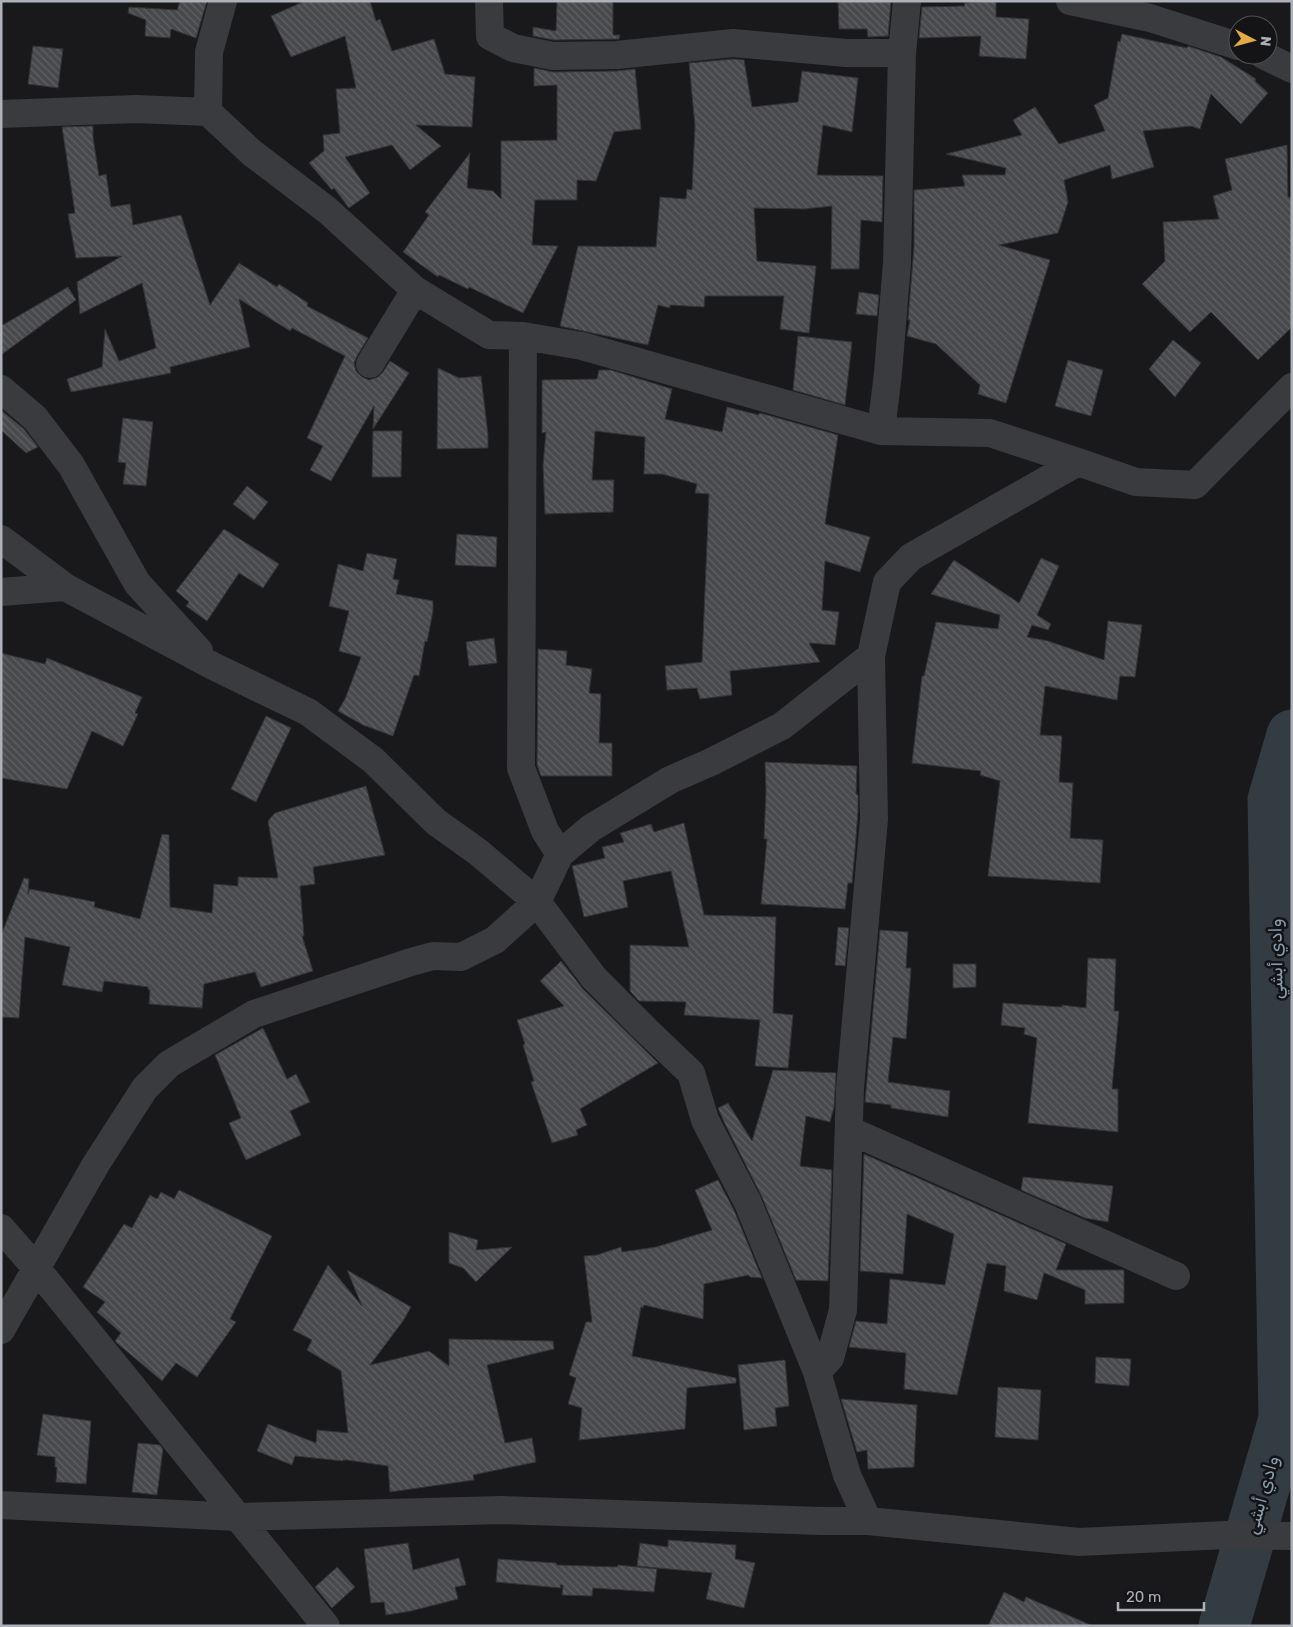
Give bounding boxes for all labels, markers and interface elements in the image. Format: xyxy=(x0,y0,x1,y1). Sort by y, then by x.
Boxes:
north arrow xyxy=(1228,15,1278,65)
text: N xyxy=(1256,35,1274,47)
water label: وادي أبشي xyxy=(1264,918,1290,1000)
water label: وادي أبشي xyxy=(1240,1453,1286,1537)
scale bar xyxy=(1118,1580,1204,1612)
text: 20 m xyxy=(1126,1588,1161,1606)

